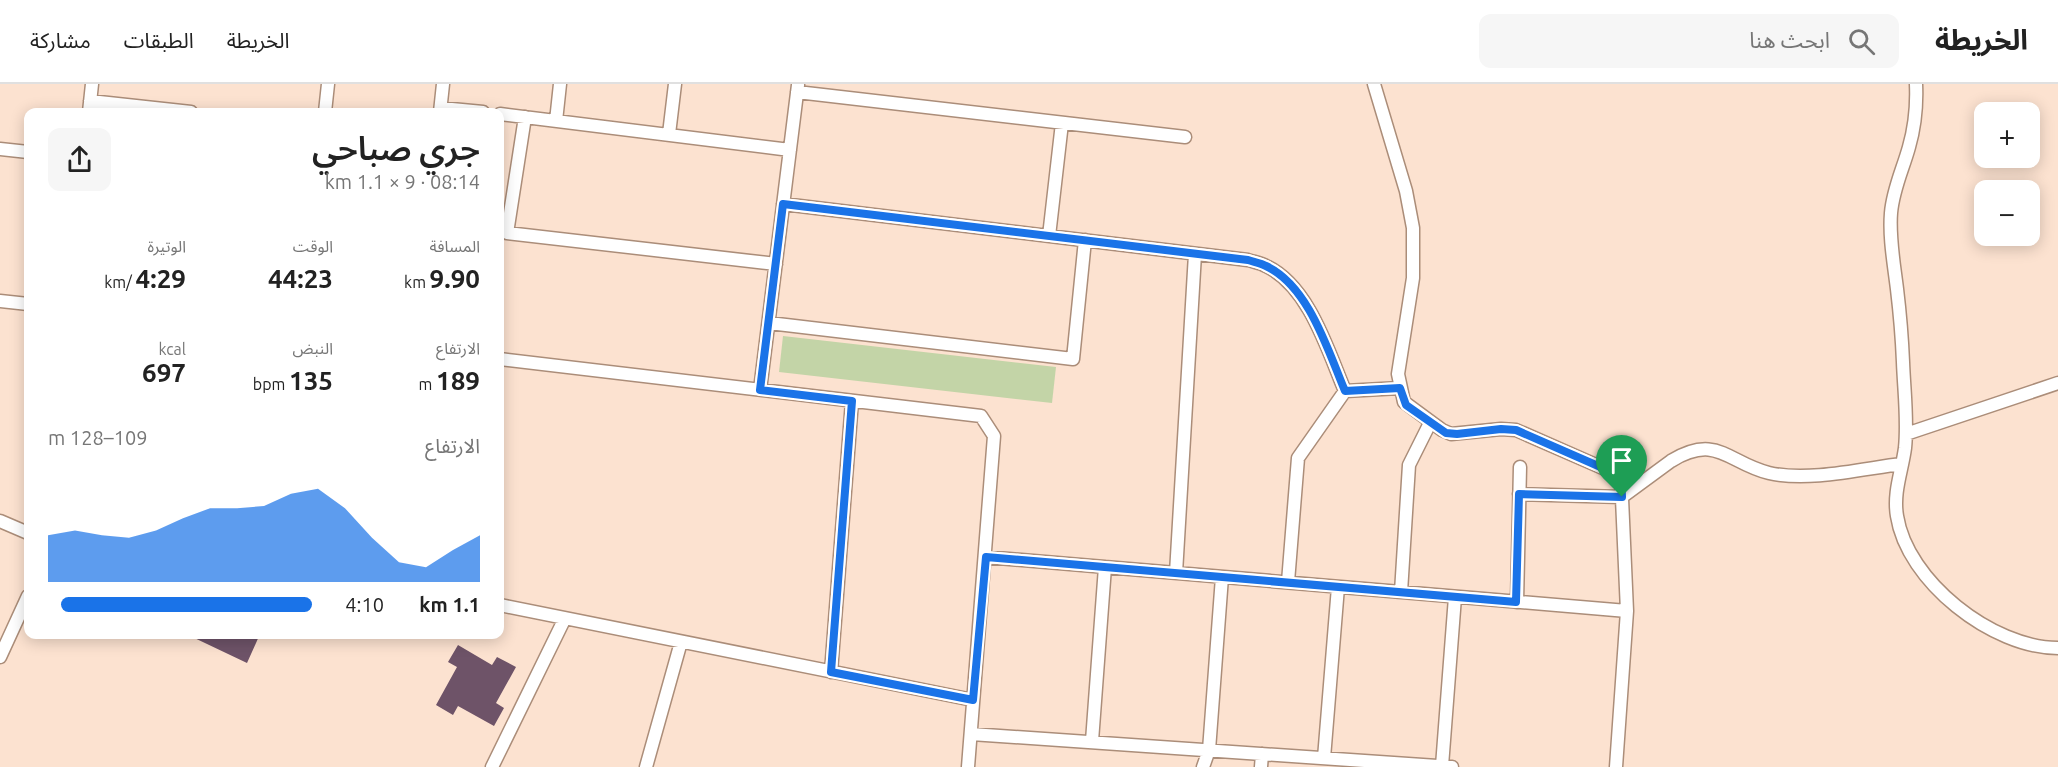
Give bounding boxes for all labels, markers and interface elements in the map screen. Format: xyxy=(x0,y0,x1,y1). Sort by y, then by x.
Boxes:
search box xyxy=(1479,14,1899,68)
text: الخريطة xyxy=(1935,24,2028,55)
icon: search xyxy=(1845,25,1878,58)
text: ابحث هنا xyxy=(1749,27,1830,52)
text: مشاركة xyxy=(30,28,91,52)
text: الطبقات xyxy=(124,28,194,52)
text: الخريطة xyxy=(227,28,290,52)
map controls xyxy=(1974,102,2040,246)
button: + xyxy=(1974,102,2040,168)
button: share xyxy=(48,128,111,191)
text: جري صباحي xyxy=(312,129,480,166)
text: 08:14 · 9 × 1.1 km xyxy=(325,170,480,193)
button: − xyxy=(1974,180,2040,246)
text: الوتيرة xyxy=(148,237,186,255)
text: الوقت xyxy=(293,237,333,255)
text: المسافة xyxy=(430,237,480,255)
text: 4:29 xyxy=(136,264,186,293)
text: 44:23 xyxy=(268,264,333,293)
text: 9.90 xyxy=(430,264,480,293)
text: /km xyxy=(104,273,136,291)
text: km xyxy=(404,273,430,291)
text: النبض xyxy=(292,339,333,357)
text: الارتفاع xyxy=(436,339,480,357)
text: kcal xyxy=(158,340,186,358)
text: 697 xyxy=(142,358,186,387)
text: 135 xyxy=(289,366,333,395)
text: 189 xyxy=(436,366,480,395)
text: bpm xyxy=(253,375,289,393)
text: m xyxy=(419,375,436,393)
text: 109–128 m xyxy=(48,426,147,449)
text: الارتفاع xyxy=(425,434,480,457)
pin xyxy=(1596,435,1647,497)
icon: arrive xyxy=(1605,444,1638,477)
text: 4:10 xyxy=(345,593,384,616)
text: 1.1 km xyxy=(419,593,480,616)

